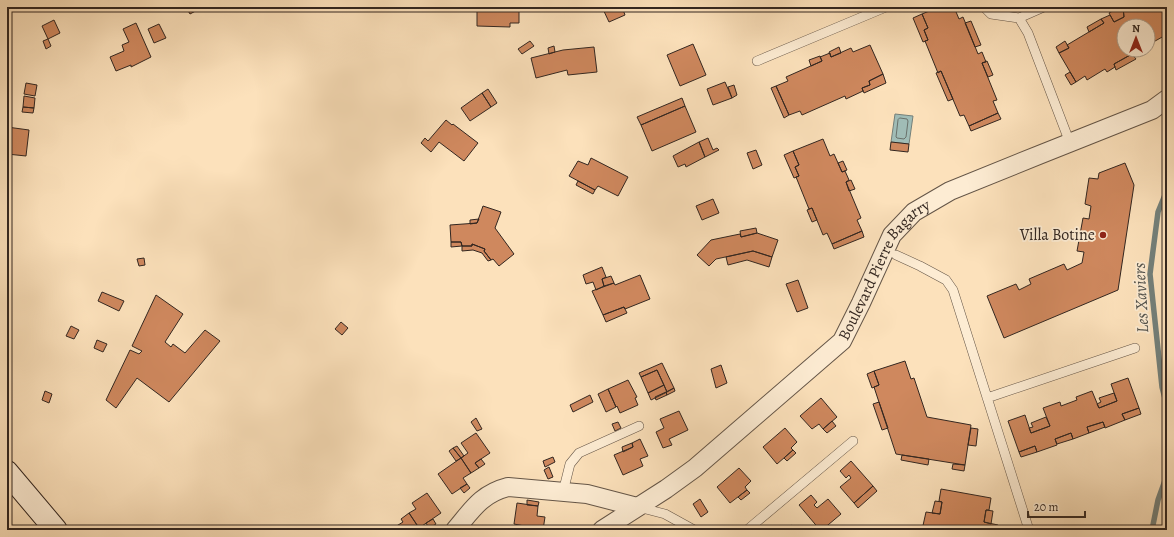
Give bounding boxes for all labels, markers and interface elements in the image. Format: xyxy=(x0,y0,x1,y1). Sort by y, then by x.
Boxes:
north arrow xyxy=(1116,18,1156,58)
text: N xyxy=(1132,21,1140,36)
street label: Boulevard Pierre Bagarry xyxy=(833,194,935,344)
place label: Villa Botine xyxy=(1019,224,1095,246)
marker: Villa Botine xyxy=(1098,230,1108,240)
water label: Les Xaviers xyxy=(1128,262,1154,334)
scale bar xyxy=(1028,493,1085,519)
text: 20 m xyxy=(1034,499,1058,515)

